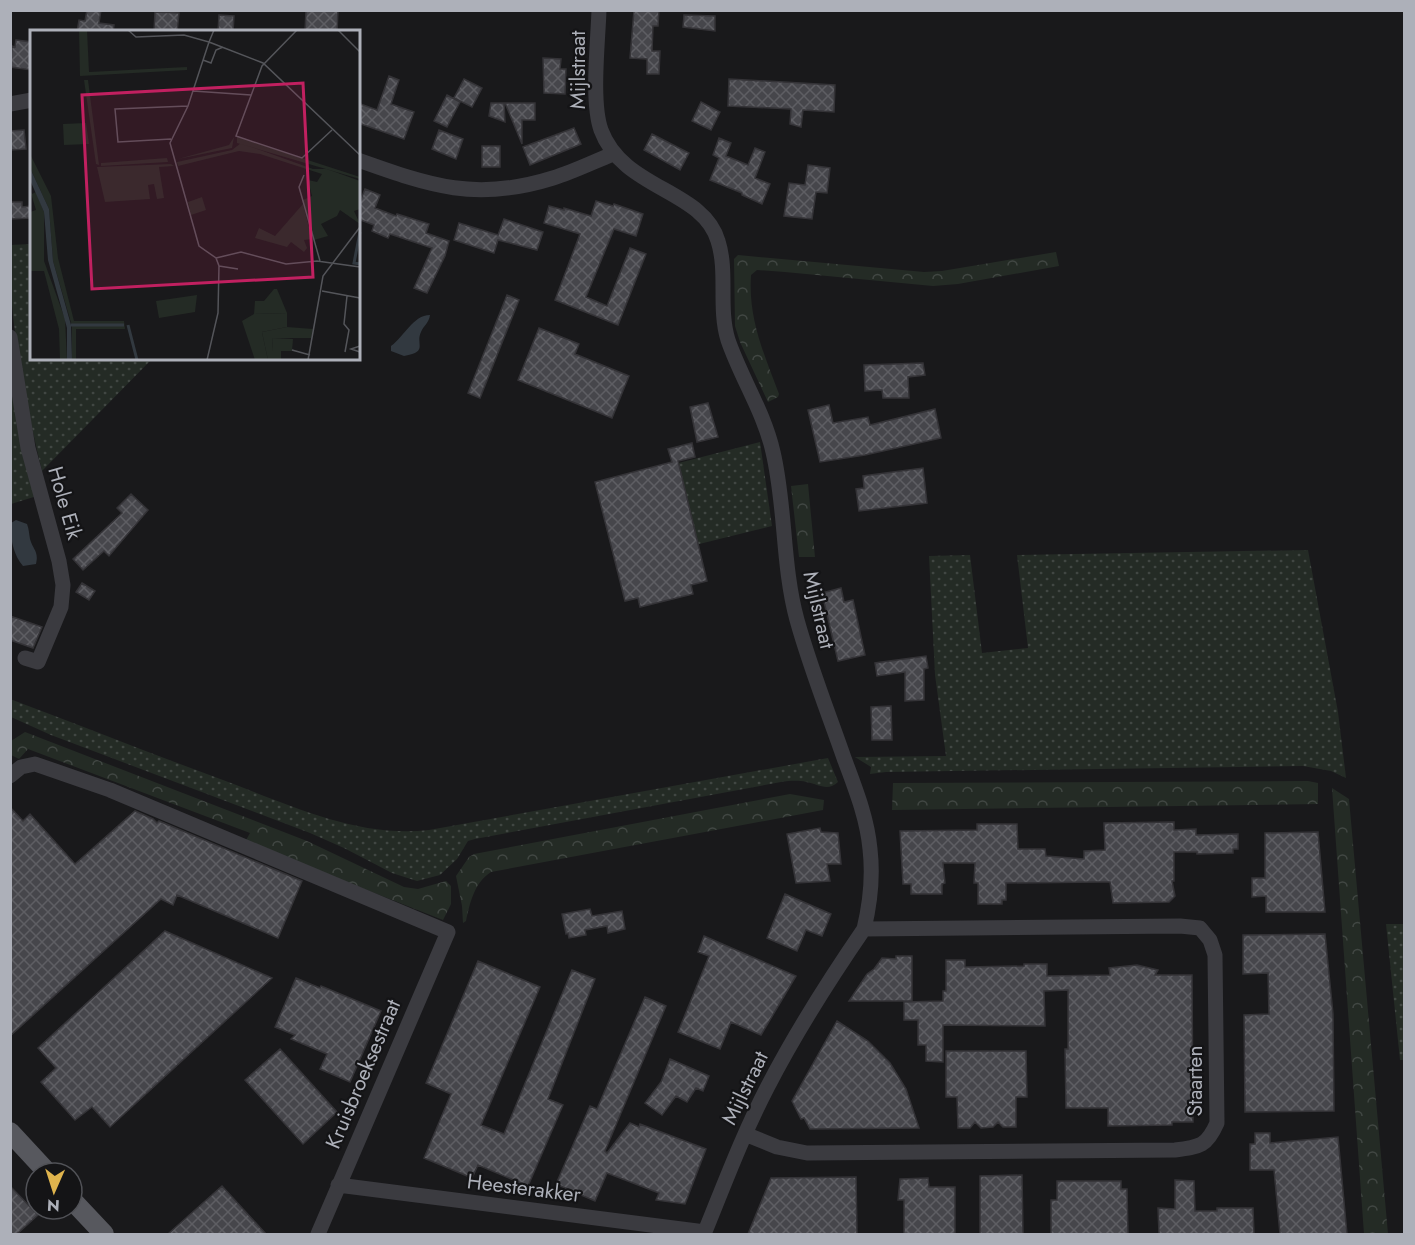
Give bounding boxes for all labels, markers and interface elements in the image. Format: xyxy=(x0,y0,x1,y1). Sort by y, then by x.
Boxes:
inset map xyxy=(30,30,360,360)
street label: Mijlstraat xyxy=(563,31,593,109)
street label: Hole Eik xyxy=(40,463,90,544)
street label: Mijlstraat xyxy=(796,568,842,652)
street label: Kruisbroeksestraat xyxy=(318,995,408,1153)
street label: Mijlstraat xyxy=(714,1046,776,1130)
street label: Staarten xyxy=(1180,1046,1210,1116)
north arrow xyxy=(24,1161,84,1221)
street label: Heesterakker xyxy=(465,1166,583,1210)
text: N xyxy=(46,1194,60,1217)

